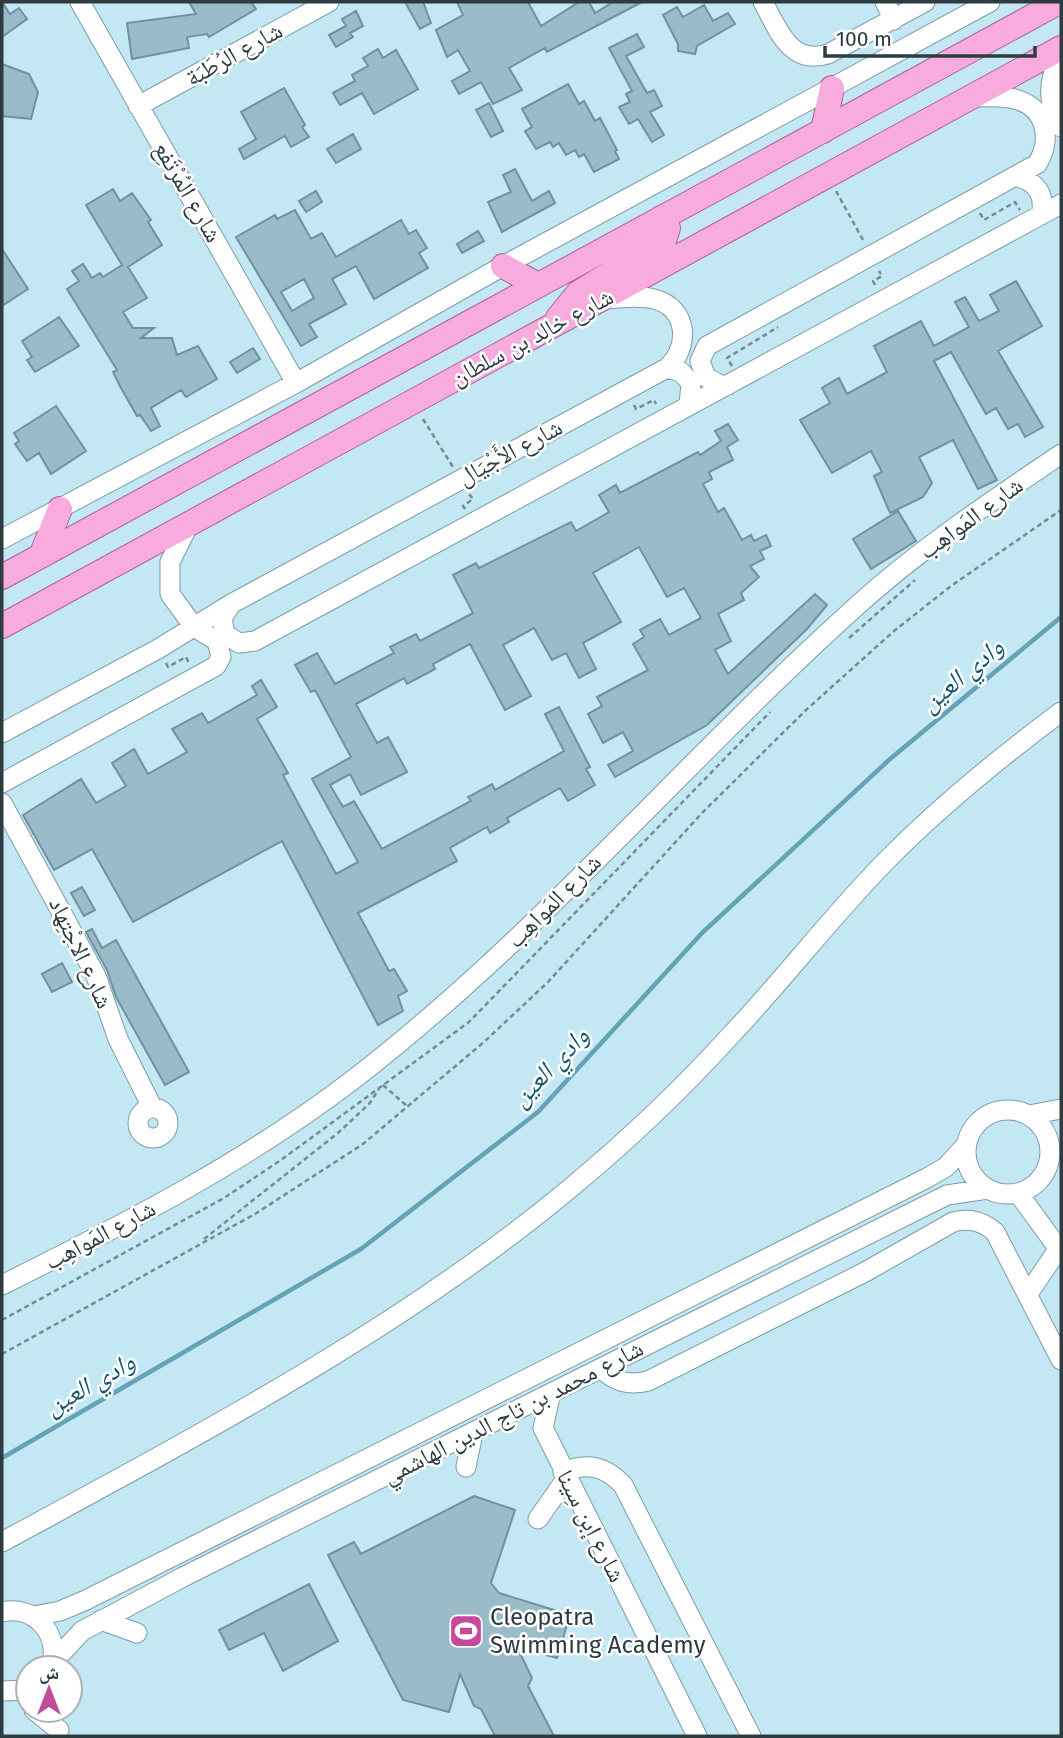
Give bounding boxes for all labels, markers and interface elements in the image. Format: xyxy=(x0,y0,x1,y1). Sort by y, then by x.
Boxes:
scale bar xyxy=(825,14,1035,58)
street label: شارع الرُطَبَة xyxy=(181,16,288,93)
text: 100 m xyxy=(836,26,892,52)
street label: شارع المُرْتَفِع xyxy=(147,137,228,248)
street label: شارع خالِد بن سلطان xyxy=(446,282,619,393)
street label: شارع الأَجْيَال xyxy=(453,412,568,492)
street label: شارع المَواهِب xyxy=(914,471,1029,566)
water label: وادي العين xyxy=(914,631,1013,722)
street label: شارع المَواهِب xyxy=(501,848,608,955)
street label: شارع الاجْتِهاد xyxy=(42,893,119,1013)
water label: وادي العين xyxy=(504,1021,599,1117)
street label: شارع المَواهِب xyxy=(40,1194,161,1277)
street label: شارع محمد بن تاج الدين الهاشمي xyxy=(378,1334,650,1495)
water label: وادي العين xyxy=(39,1346,143,1426)
street label: شارع إبن سِينا xyxy=(550,1465,631,1587)
place label: Cleopatra Swimming Academy xyxy=(490,1603,706,1659)
sports icon: Cleopatra Swimming Academy xyxy=(447,1612,485,1650)
north arrow xyxy=(14,1654,84,1724)
text: ش xyxy=(39,1661,59,1684)

